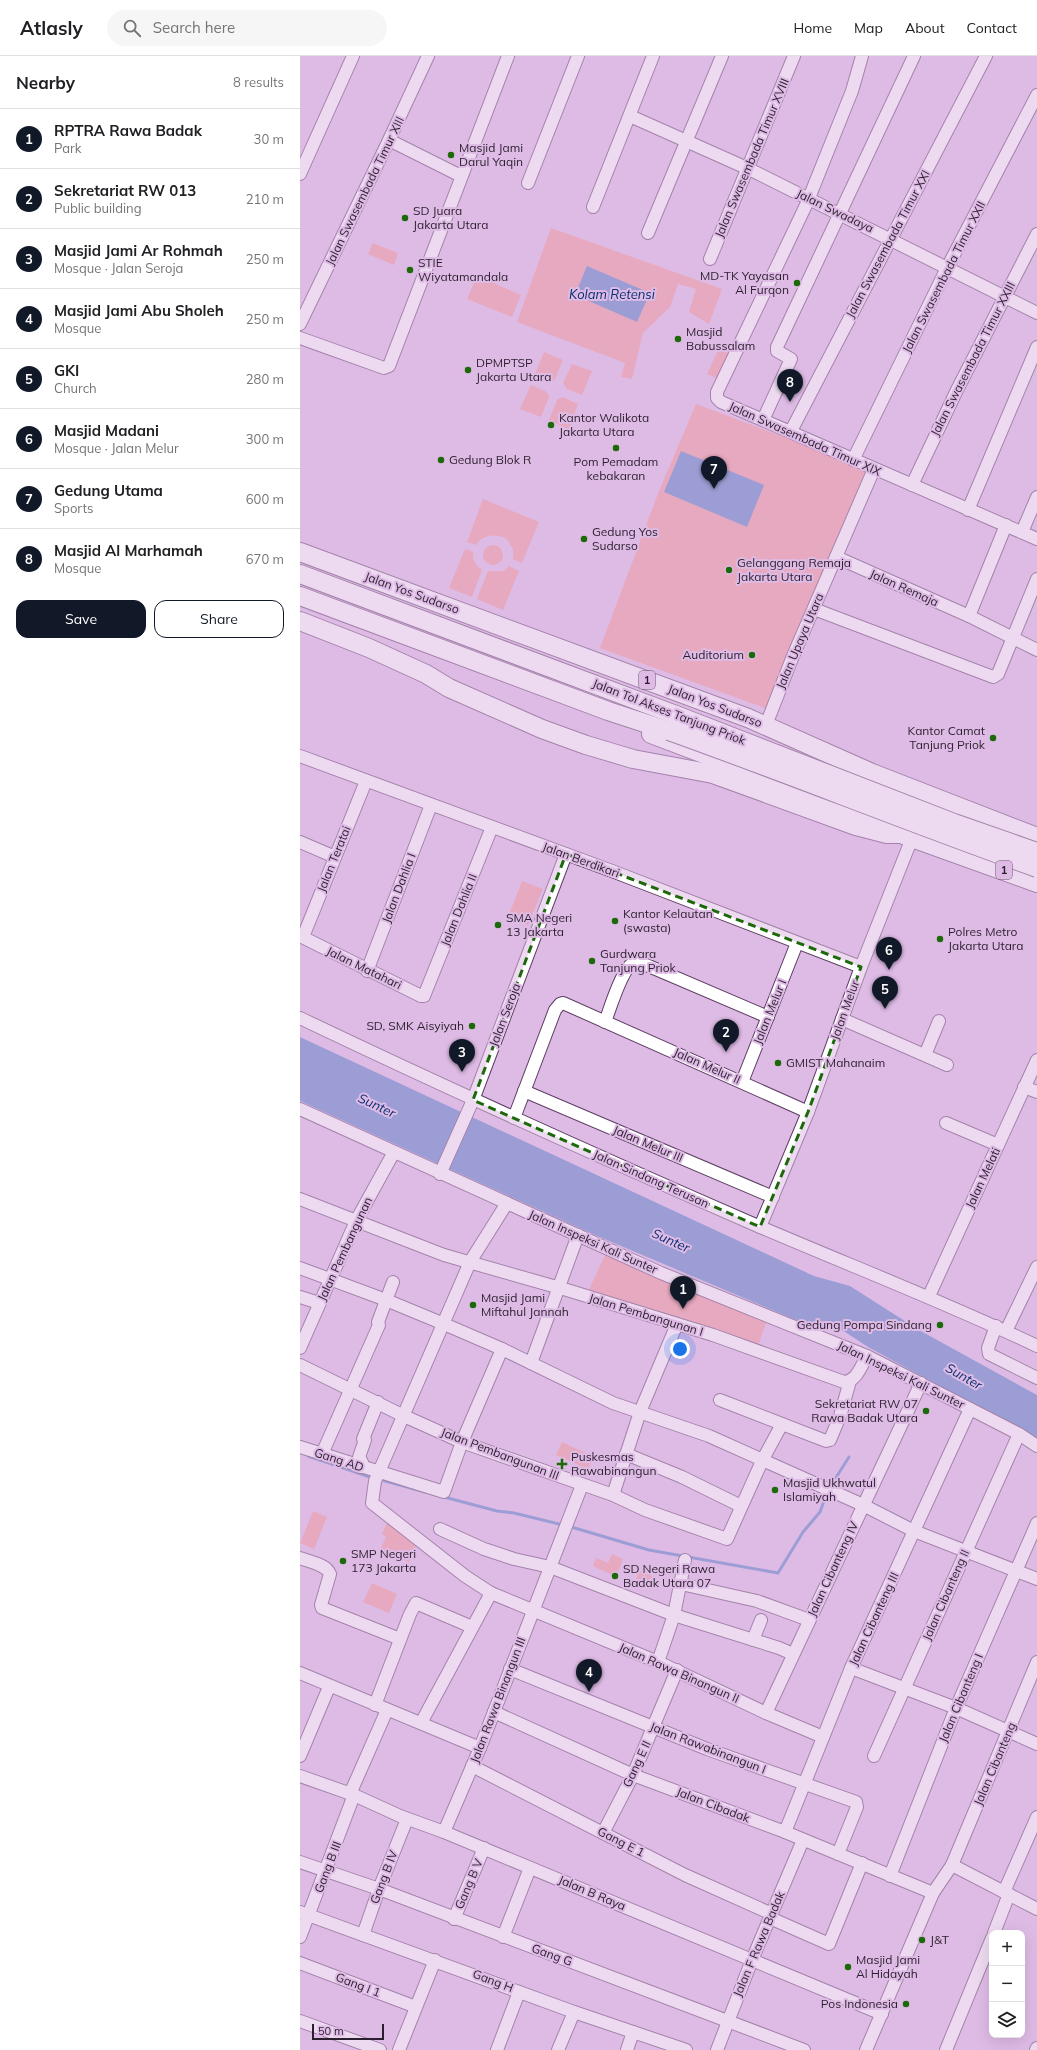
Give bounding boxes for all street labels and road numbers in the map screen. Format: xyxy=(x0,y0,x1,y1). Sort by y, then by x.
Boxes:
street label: Jalan Swasembada Timur XVIII xyxy=(711,76,792,240)
street label: Jalan Swasembada Timur XIII xyxy=(322,114,407,268)
street label: Jalan Swasembada Timur XXI xyxy=(842,167,933,320)
street label: Jalan Swadaya xyxy=(794,185,876,236)
street label: Jalan Swasembada Timur XXII xyxy=(899,198,988,355)
street label: Jalan Swasembada Timur XXIII xyxy=(927,279,1018,438)
street label: Jalan Swasembada Timur XIX xyxy=(727,398,884,479)
street label: Jalan Remaja xyxy=(867,566,941,609)
street label: Jalan Yos Sudarso xyxy=(363,568,462,617)
street label: Jalan Upaya Utara xyxy=(773,591,827,691)
road number: 1 xyxy=(639,671,655,689)
street label: Jalan Tol Akses Tanjung Priok xyxy=(591,675,749,748)
street label: Jalan Yos Sudarso xyxy=(666,681,764,730)
street label: Jalan Teratai xyxy=(313,823,354,894)
street label: Jalan Berdikari xyxy=(541,839,622,880)
street label: Jalan Dahlia I xyxy=(378,851,419,925)
road number: 1 xyxy=(996,861,1012,879)
street label: Jalan Dahlia II xyxy=(437,871,480,948)
street label: Jalan Matahari xyxy=(324,943,404,992)
street label: Jalan Melur I xyxy=(750,977,789,1046)
street label: Jalan Melur xyxy=(827,977,862,1042)
street label: Jalan Seroja xyxy=(486,981,523,1049)
street label: Jalan Melur II xyxy=(671,1044,743,1087)
street label: Jalan Melur III xyxy=(611,1122,686,1165)
street label: Jalan Melati xyxy=(962,1145,1003,1211)
street label: Jalan Sindang Terusan xyxy=(591,1146,711,1211)
street label: Jalan Pembangunan xyxy=(314,1194,375,1303)
street label: Jalan Inspeksi Kali Sunter xyxy=(527,1206,660,1277)
street label: Jalan Pembangunan I xyxy=(587,1290,705,1339)
street label: Jalan Inspeksi Kali Sunter xyxy=(835,1338,967,1412)
street label: Jalan Pembangunan III xyxy=(439,1424,561,1483)
street label: Gang AD xyxy=(313,1444,366,1475)
street label: Jalan Cibanteng IV xyxy=(804,1518,861,1619)
street label: Jalan Cibanteng II xyxy=(919,1547,972,1643)
street label: Jalan Cibanteng III xyxy=(845,1570,902,1668)
street label: Jalan Rawa Binangun III xyxy=(467,1635,528,1765)
street label: Jalan Rawa Binangun II xyxy=(617,1639,742,1706)
street label: Jalan Cibanteng I xyxy=(935,1651,986,1744)
street label: Jalan Rawabinangun I xyxy=(648,1718,768,1777)
street label: Jalan Cibanteng xyxy=(970,1720,1019,1808)
street label: Gang E II xyxy=(619,1738,654,1790)
street label: Jalan Cibadak xyxy=(674,1784,753,1826)
street label: Gang E 1 xyxy=(595,1823,647,1860)
street label: Gang B III xyxy=(311,1839,344,1895)
street label: Gang B IV xyxy=(366,1847,401,1906)
street label: Gang B V xyxy=(451,1856,486,1911)
street label: Jalan B Raya xyxy=(556,1872,628,1913)
street label: Jalan F Rawa Badak xyxy=(730,1888,788,1999)
street label: Gang G xyxy=(530,1940,575,1969)
street label: Gang H xyxy=(471,1966,516,1995)
street label: Gang I 1 xyxy=(334,1969,383,2000)

